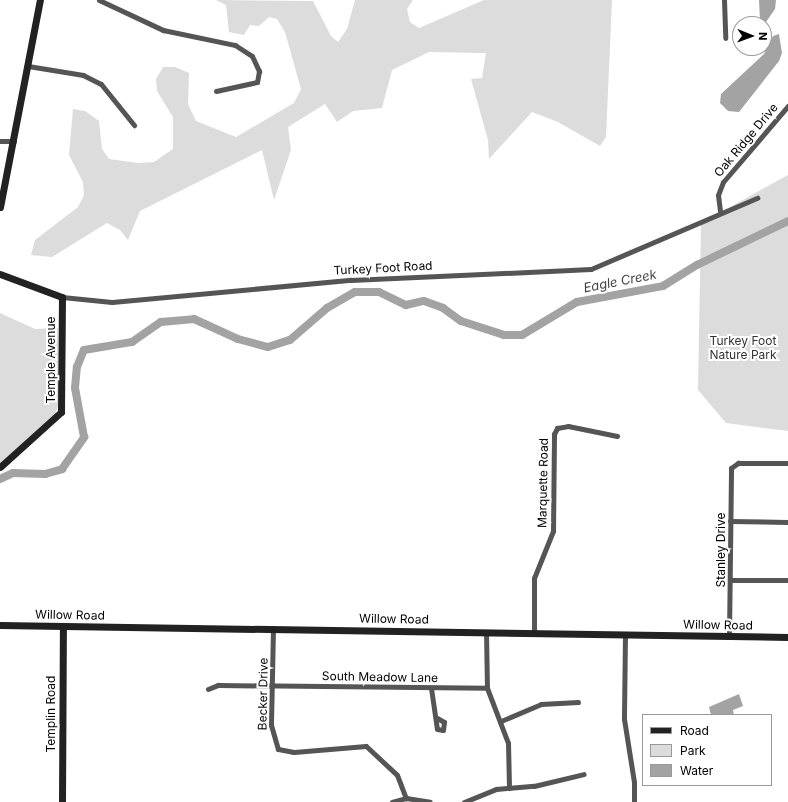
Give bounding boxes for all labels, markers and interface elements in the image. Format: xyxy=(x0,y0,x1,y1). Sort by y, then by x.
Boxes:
north arrow xyxy=(732,16,772,56)
text: N xyxy=(756,32,770,41)
street label: Oak Ridge Drive xyxy=(711,100,781,180)
street label: Turkey Foot Road xyxy=(333,258,433,278)
water label: Eagle Creek xyxy=(582,266,658,296)
street label: Temple Avenue xyxy=(44,316,58,404)
park label: Turkey Foot Nature Park xyxy=(709,334,777,362)
street label: Marquette Road xyxy=(535,438,551,528)
street label: Stanley Drive xyxy=(714,512,728,588)
street label: Willow Road xyxy=(35,607,105,623)
street label: Willow Road xyxy=(359,611,429,627)
street label: Willow Road xyxy=(683,617,753,633)
street label: Becker Drive xyxy=(255,658,271,730)
street label: South Meadow Lane xyxy=(322,669,438,685)
street label: Templin Road xyxy=(44,676,58,752)
legend xyxy=(642,714,772,786)
text: Road xyxy=(680,723,709,738)
text: Park xyxy=(680,743,706,758)
text: Water xyxy=(680,763,713,778)

